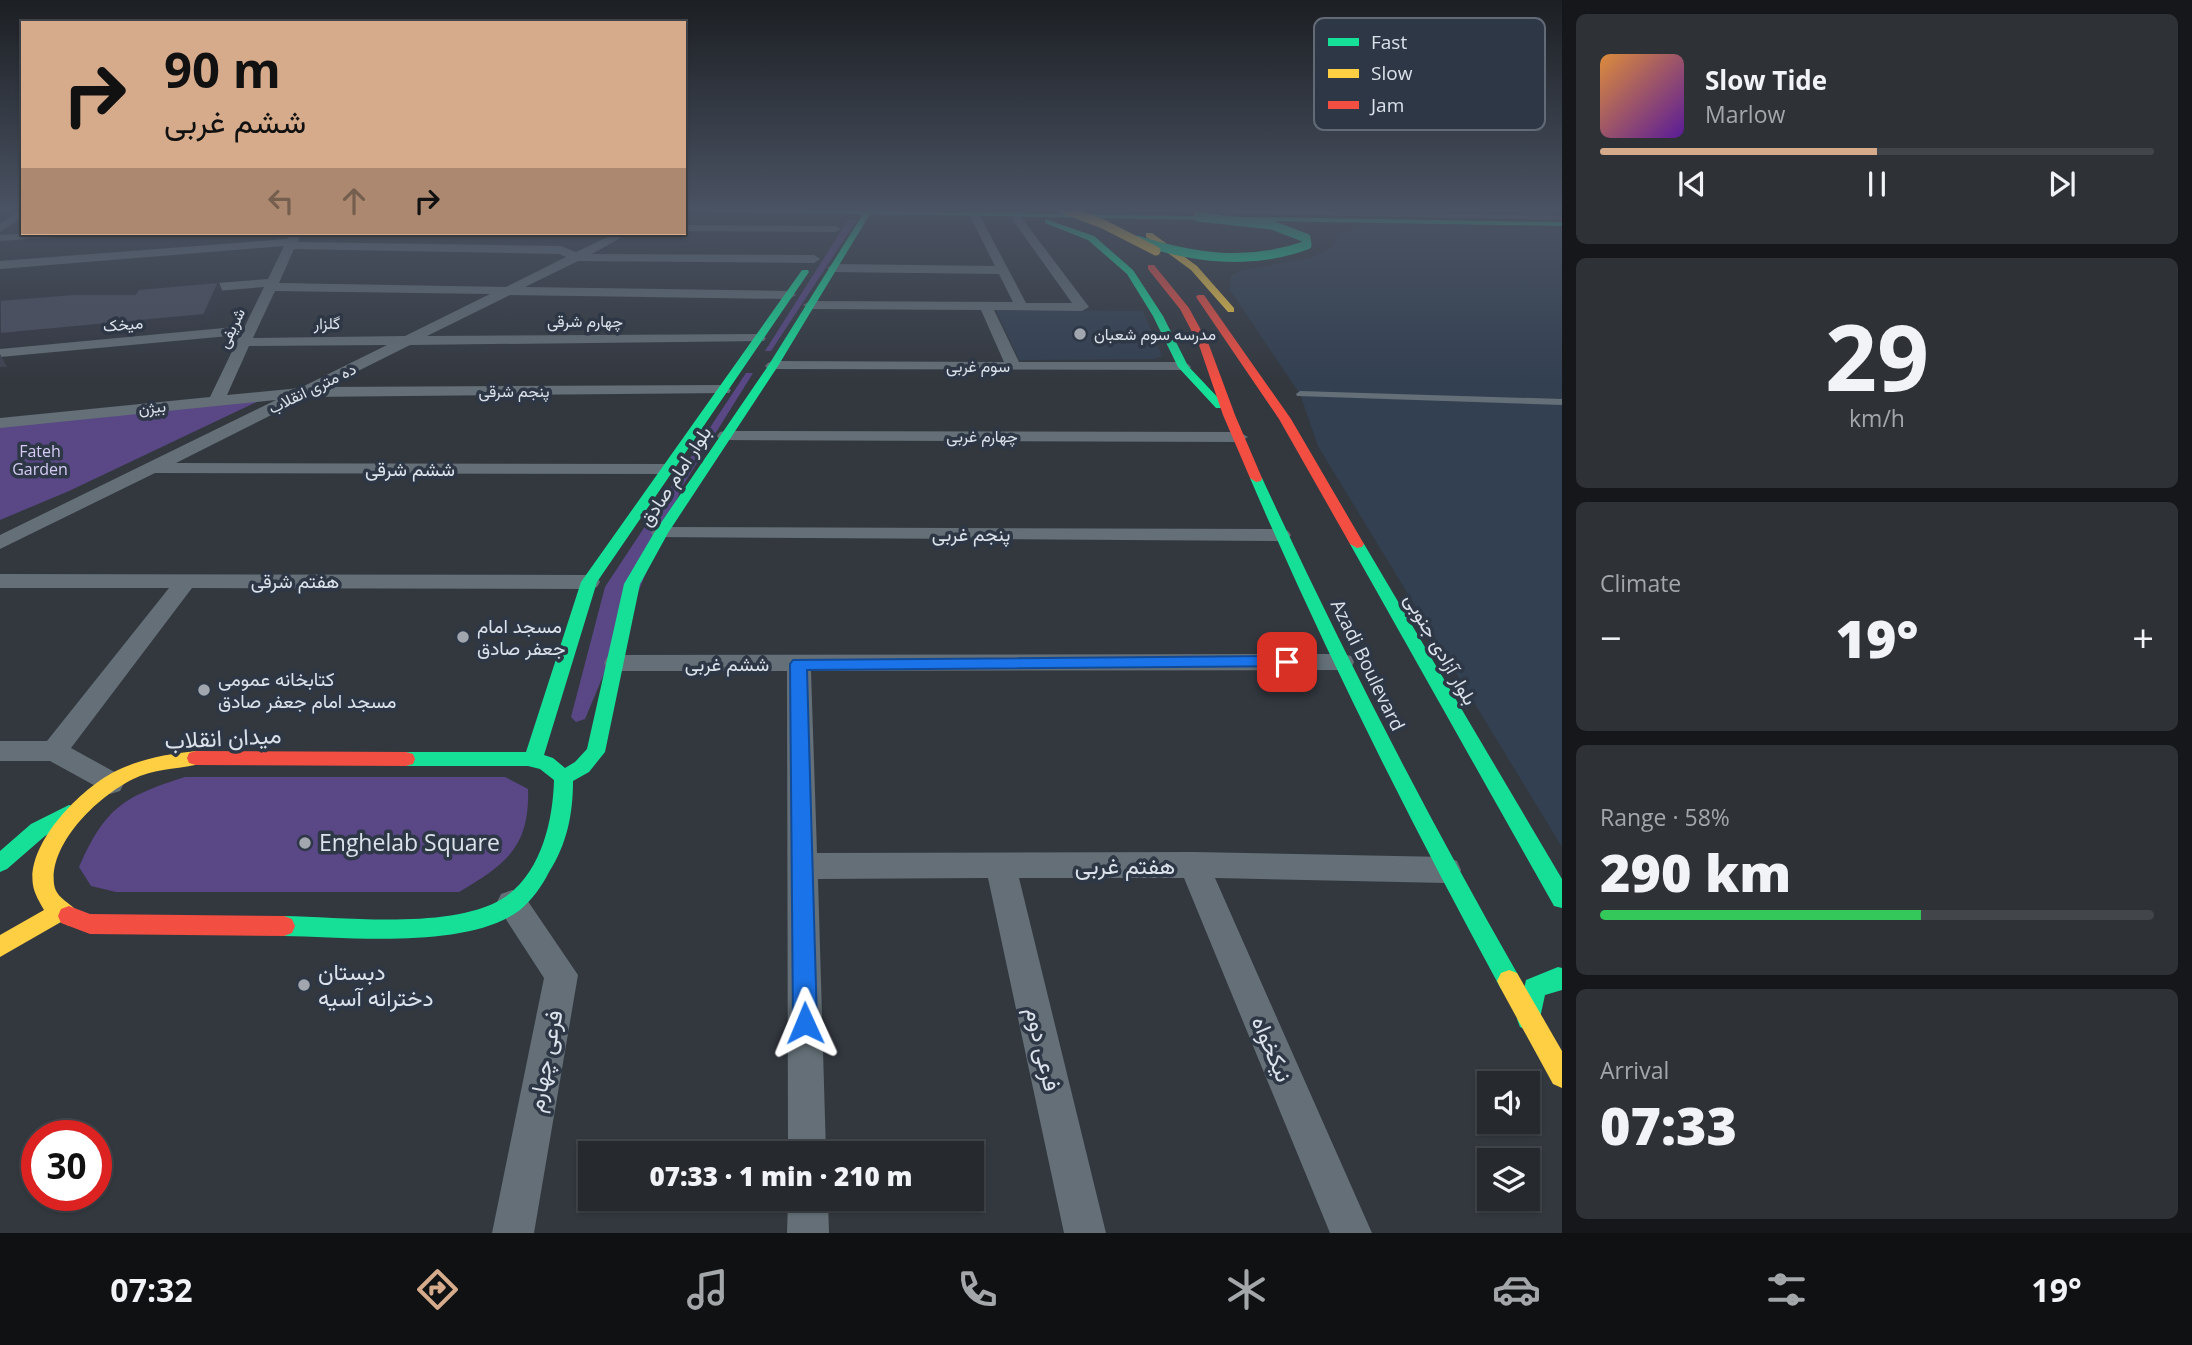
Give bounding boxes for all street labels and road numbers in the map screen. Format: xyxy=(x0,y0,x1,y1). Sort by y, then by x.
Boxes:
street label: شریفی xyxy=(212,304,250,352)
street label: چهارم شرقی xyxy=(547,310,623,333)
street label: میخک xyxy=(102,311,144,337)
street label: گلزار xyxy=(313,312,340,334)
street label: سوم غربی xyxy=(946,355,1010,377)
street label: ده متری انقلاب xyxy=(264,357,360,419)
street label: پنجم شرقی xyxy=(479,380,550,403)
street label: بیژن xyxy=(137,395,167,419)
street label: بلوار امام صادق xyxy=(633,421,717,531)
street label: چهارم غربی xyxy=(946,425,1018,448)
street label: ششم شرقی xyxy=(365,456,455,482)
street label: پنجم غربی xyxy=(932,521,1010,548)
street label: هفتم شرقی xyxy=(251,568,339,594)
street label: بلوار آزادی جنوبی xyxy=(1399,589,1483,709)
street label: Azadi Boulevard xyxy=(1325,595,1411,735)
street label: ششم غربی xyxy=(685,651,769,677)
street label: میدان انقلاب xyxy=(164,718,282,756)
street label: هفتم غربی xyxy=(1075,849,1175,881)
street label: فرعی دوم xyxy=(1019,1004,1069,1094)
street label: فرعی چهارم xyxy=(518,1007,571,1115)
street label: نیکخواه xyxy=(1245,1011,1301,1086)

